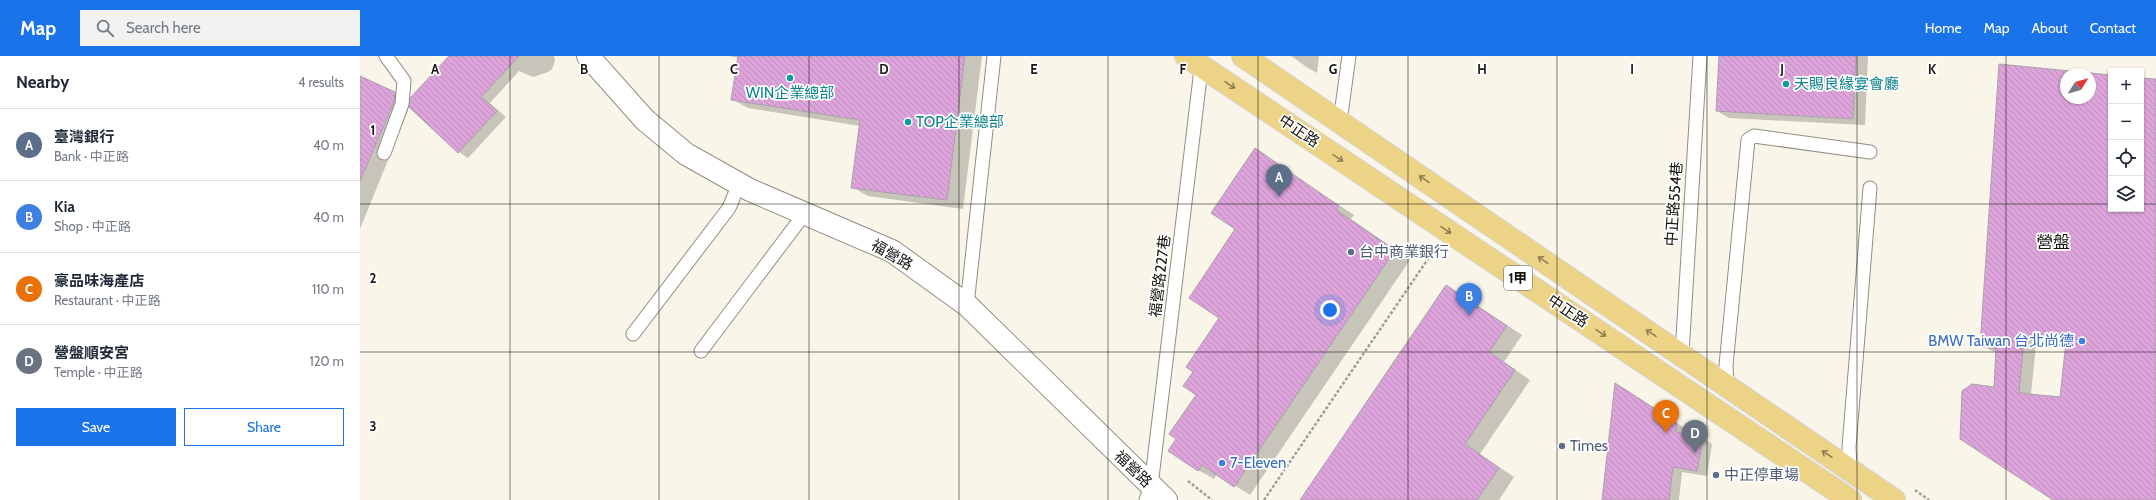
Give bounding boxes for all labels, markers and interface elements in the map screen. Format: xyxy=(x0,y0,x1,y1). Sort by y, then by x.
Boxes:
search box xyxy=(80,10,360,46)
text: Map xyxy=(20,17,56,40)
icon: search xyxy=(94,17,116,39)
text: Search here xyxy=(126,19,201,37)
text: Home xyxy=(1925,19,1962,37)
text: Map xyxy=(1984,19,2009,37)
text: About xyxy=(2031,19,2068,37)
text: Contact xyxy=(2090,19,2136,37)
text: A xyxy=(431,61,440,77)
text: B xyxy=(580,61,588,77)
text: C xyxy=(730,61,738,77)
text: D xyxy=(879,61,889,77)
text: E xyxy=(1030,61,1038,77)
text: F xyxy=(1180,61,1187,77)
text: G xyxy=(1329,61,1338,77)
text: H xyxy=(1477,61,1487,77)
text: I xyxy=(1630,61,1634,77)
text: J xyxy=(1779,61,1784,77)
text: K xyxy=(1928,61,1937,77)
north arrow xyxy=(2060,68,2096,104)
map controls xyxy=(2108,68,2144,212)
button: + xyxy=(2108,68,2144,104)
text: Nearby xyxy=(16,72,69,92)
marker: WIN企業總部 xyxy=(785,73,795,83)
text: 4 results xyxy=(298,74,344,90)
place label: 天賜良緣宴會廳 xyxy=(1794,75,1899,93)
marker: 天賜良緣宴會廳 xyxy=(1781,79,1791,89)
one-way arrow xyxy=(1224,82,1236,90)
place label: WIN企業總部 xyxy=(746,84,834,102)
button: − xyxy=(2108,104,2144,140)
street label: 中正路 xyxy=(1275,111,1323,151)
place label: TOP企業總部 xyxy=(916,113,1004,131)
marker: TOP企業總部 xyxy=(903,117,913,127)
text: 1 xyxy=(371,122,375,138)
text: 臺灣銀行 xyxy=(54,128,114,146)
text: A xyxy=(25,137,33,153)
text: 40 m xyxy=(313,137,344,153)
button: locate xyxy=(2108,140,2144,176)
text: Bank · 中正路 xyxy=(54,148,129,164)
one-way arrow xyxy=(1332,154,1344,162)
street label: 中正路554巷 xyxy=(1662,161,1686,247)
pin: A xyxy=(1266,164,1292,197)
one-way arrow xyxy=(1419,175,1430,183)
button: layers xyxy=(2108,176,2144,212)
text: Kia xyxy=(54,198,75,216)
text: B xyxy=(25,209,33,225)
text: 40 m xyxy=(313,209,344,225)
text: Shop · 中正路 xyxy=(54,218,131,234)
one-way arrow xyxy=(1440,226,1451,234)
district label: 營盤 xyxy=(2036,232,2070,252)
street label: 福營路227巷 xyxy=(1146,234,1174,318)
street label: 福營路 xyxy=(868,236,916,274)
place label: 台中商業銀行 xyxy=(1359,243,1449,261)
marker: 台中商業銀行 xyxy=(1346,247,1356,257)
one-way arrow xyxy=(1538,256,1549,264)
road number: 1甲 xyxy=(1504,266,1532,290)
text: 2 xyxy=(370,270,377,286)
text: 豪品味海產店 xyxy=(54,272,144,290)
text: C xyxy=(25,281,33,297)
text: 110 m xyxy=(312,281,344,297)
pin: B xyxy=(1456,283,1482,316)
street label: 中正路 xyxy=(1544,291,1592,331)
text: Restaurant · 中正路 xyxy=(54,292,161,308)
your location xyxy=(1320,300,1340,320)
one-way arrow xyxy=(1595,329,1606,337)
one-way arrow xyxy=(1646,329,1657,337)
place label: BMW Taiwan 台北尚德 xyxy=(1928,332,2074,350)
marker: BMW Taiwan 台北尚德 xyxy=(2077,336,2087,346)
text: 營盤順安宮 xyxy=(54,344,129,362)
text: D xyxy=(24,353,34,369)
text: 120 m xyxy=(310,353,344,369)
text: Temple · 中正路 xyxy=(54,364,143,380)
pin: C xyxy=(1653,400,1679,433)
button: Save xyxy=(16,408,176,446)
button: Share xyxy=(184,408,344,446)
text: 3 xyxy=(369,418,377,434)
pin: D xyxy=(1682,420,1708,453)
place label: Times xyxy=(1570,437,1608,455)
marker: Times xyxy=(1557,441,1567,451)
street label: 福營路 xyxy=(1111,447,1155,491)
one-way arrow xyxy=(1822,450,1833,458)
place label: 7-Eleven xyxy=(1230,454,1286,472)
marker: 7-Eleven xyxy=(1217,458,1227,468)
place label: 中正停車場 xyxy=(1724,466,1799,484)
marker: 中正停車場 xyxy=(1711,470,1721,480)

